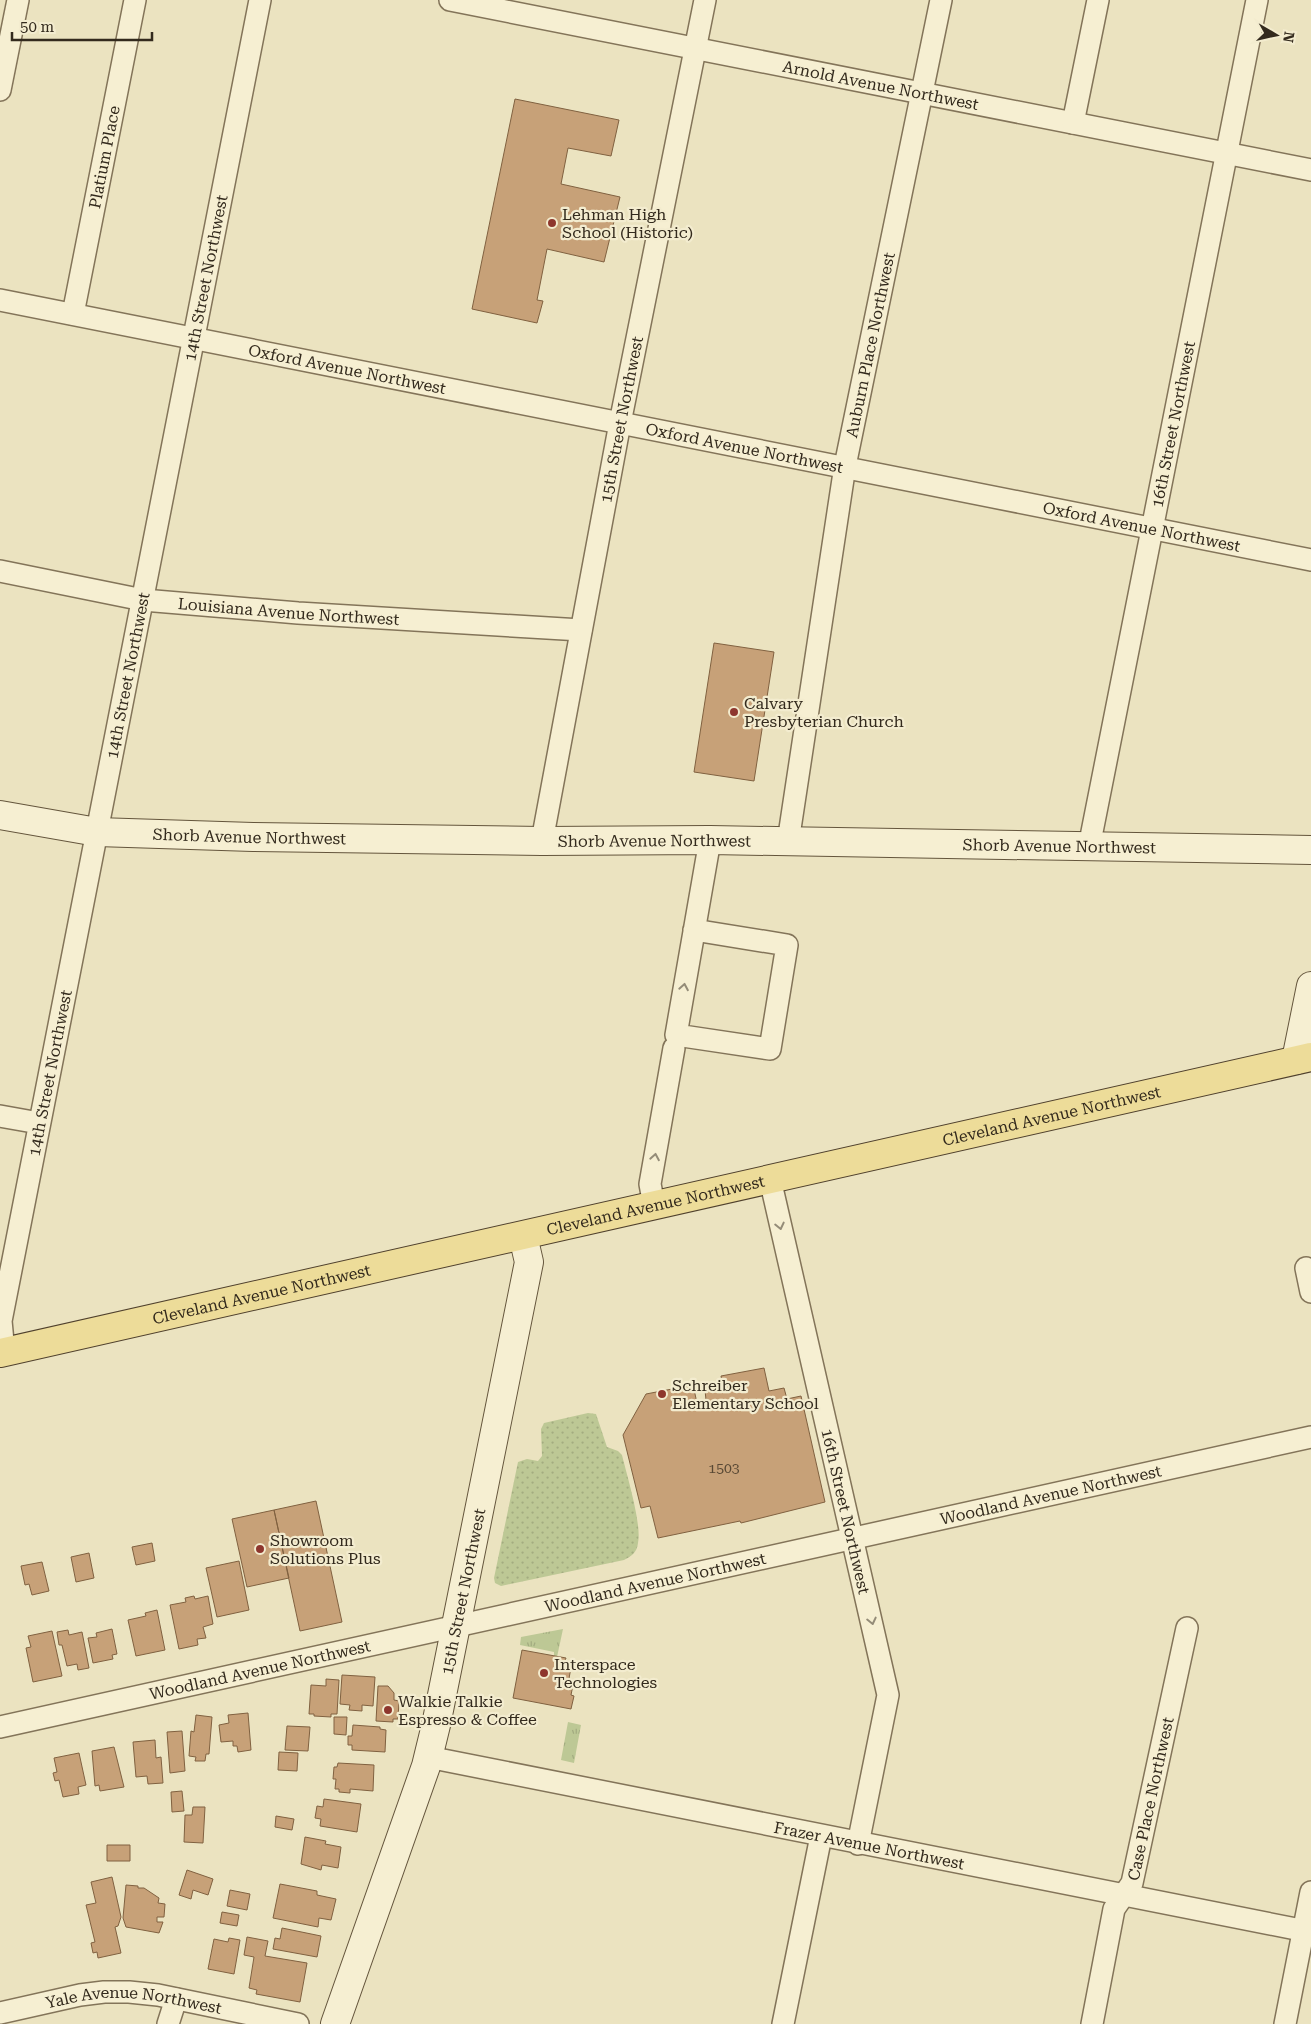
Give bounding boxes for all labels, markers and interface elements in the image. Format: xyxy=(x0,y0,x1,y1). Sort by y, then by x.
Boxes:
scale bar xyxy=(12,10,152,42)
north arrow xyxy=(1251,10,1301,60)
text: 50 m xyxy=(20,18,55,36)
text: N xyxy=(1280,30,1298,44)
street label: Arnold Avenue Northwest xyxy=(781,57,980,114)
street label: Platium Place xyxy=(85,104,124,210)
street label: 14th Street Northwest xyxy=(180,193,232,363)
place label: Lehman High School (Historic) xyxy=(562,205,693,242)
marker: Lehman High School (Historic) xyxy=(546,217,558,229)
street label: Auburn Place Northwest xyxy=(842,251,899,439)
street label: 15th Street Northwest xyxy=(596,335,647,504)
street label: Oxford Avenue Northwest xyxy=(247,340,448,398)
street label: 16th Street Northwest xyxy=(1148,340,1199,509)
street label: Oxford Avenue Northwest xyxy=(644,419,845,477)
street label: Oxford Avenue Northwest xyxy=(1041,498,1242,556)
street label: 14th Street Northwest xyxy=(102,591,154,760)
street label: Louisiana Avenue Northwest xyxy=(177,594,400,629)
place label: Calvary Presbyterian Church xyxy=(744,694,904,731)
marker: Calvary Presbyterian Church xyxy=(728,706,740,718)
street label: Shorb Avenue Northwest xyxy=(153,825,346,848)
street label: Shorb Avenue Northwest xyxy=(558,831,751,851)
street label: Shorb Avenue Northwest xyxy=(963,835,1156,857)
one-way arrow xyxy=(679,983,689,992)
street label: 14th Street Northwest xyxy=(25,988,76,1158)
street label: Cleveland Avenue Northwest xyxy=(941,1082,1163,1150)
one-way arrow xyxy=(649,1153,659,1162)
street label: Cleveland Avenue Northwest xyxy=(545,1172,767,1239)
one-way arrow xyxy=(775,1222,785,1231)
street label: Cleveland Avenue Northwest xyxy=(151,1261,372,1328)
place label: Schreiber Elementary School xyxy=(672,1376,819,1413)
marker: Schreiber Elementary School xyxy=(656,1388,668,1400)
street label: 16th Street Northwest xyxy=(817,1427,874,1596)
house number: 1503 xyxy=(708,1460,740,1476)
street label: Woodland Avenue Northwest xyxy=(938,1461,1163,1529)
street label: 15th Street Northwest xyxy=(437,1507,489,1676)
place label: Showroom Solutions Plus xyxy=(270,1531,381,1568)
marker: Showroom Solutions Plus xyxy=(254,1543,266,1555)
street label: Woodland Avenue Northwest xyxy=(543,1549,768,1616)
one-way arrow xyxy=(866,1616,877,1625)
street label: Woodland Avenue Northwest xyxy=(147,1636,372,1704)
place label: Interspace Technologies xyxy=(554,1655,658,1692)
marker: Interspace Technologies xyxy=(538,1667,550,1679)
place label: Walkie Talkie Espresso & Coffee xyxy=(398,1692,537,1729)
marker: Walkie Talkie Espresso & Coffee xyxy=(382,1704,394,1716)
street label: Case Place Northwest xyxy=(1124,1715,1178,1882)
street label: Frazer Avenue Northwest xyxy=(772,1818,966,1874)
street label: Yale Avenue Northwest xyxy=(44,1983,223,2018)

